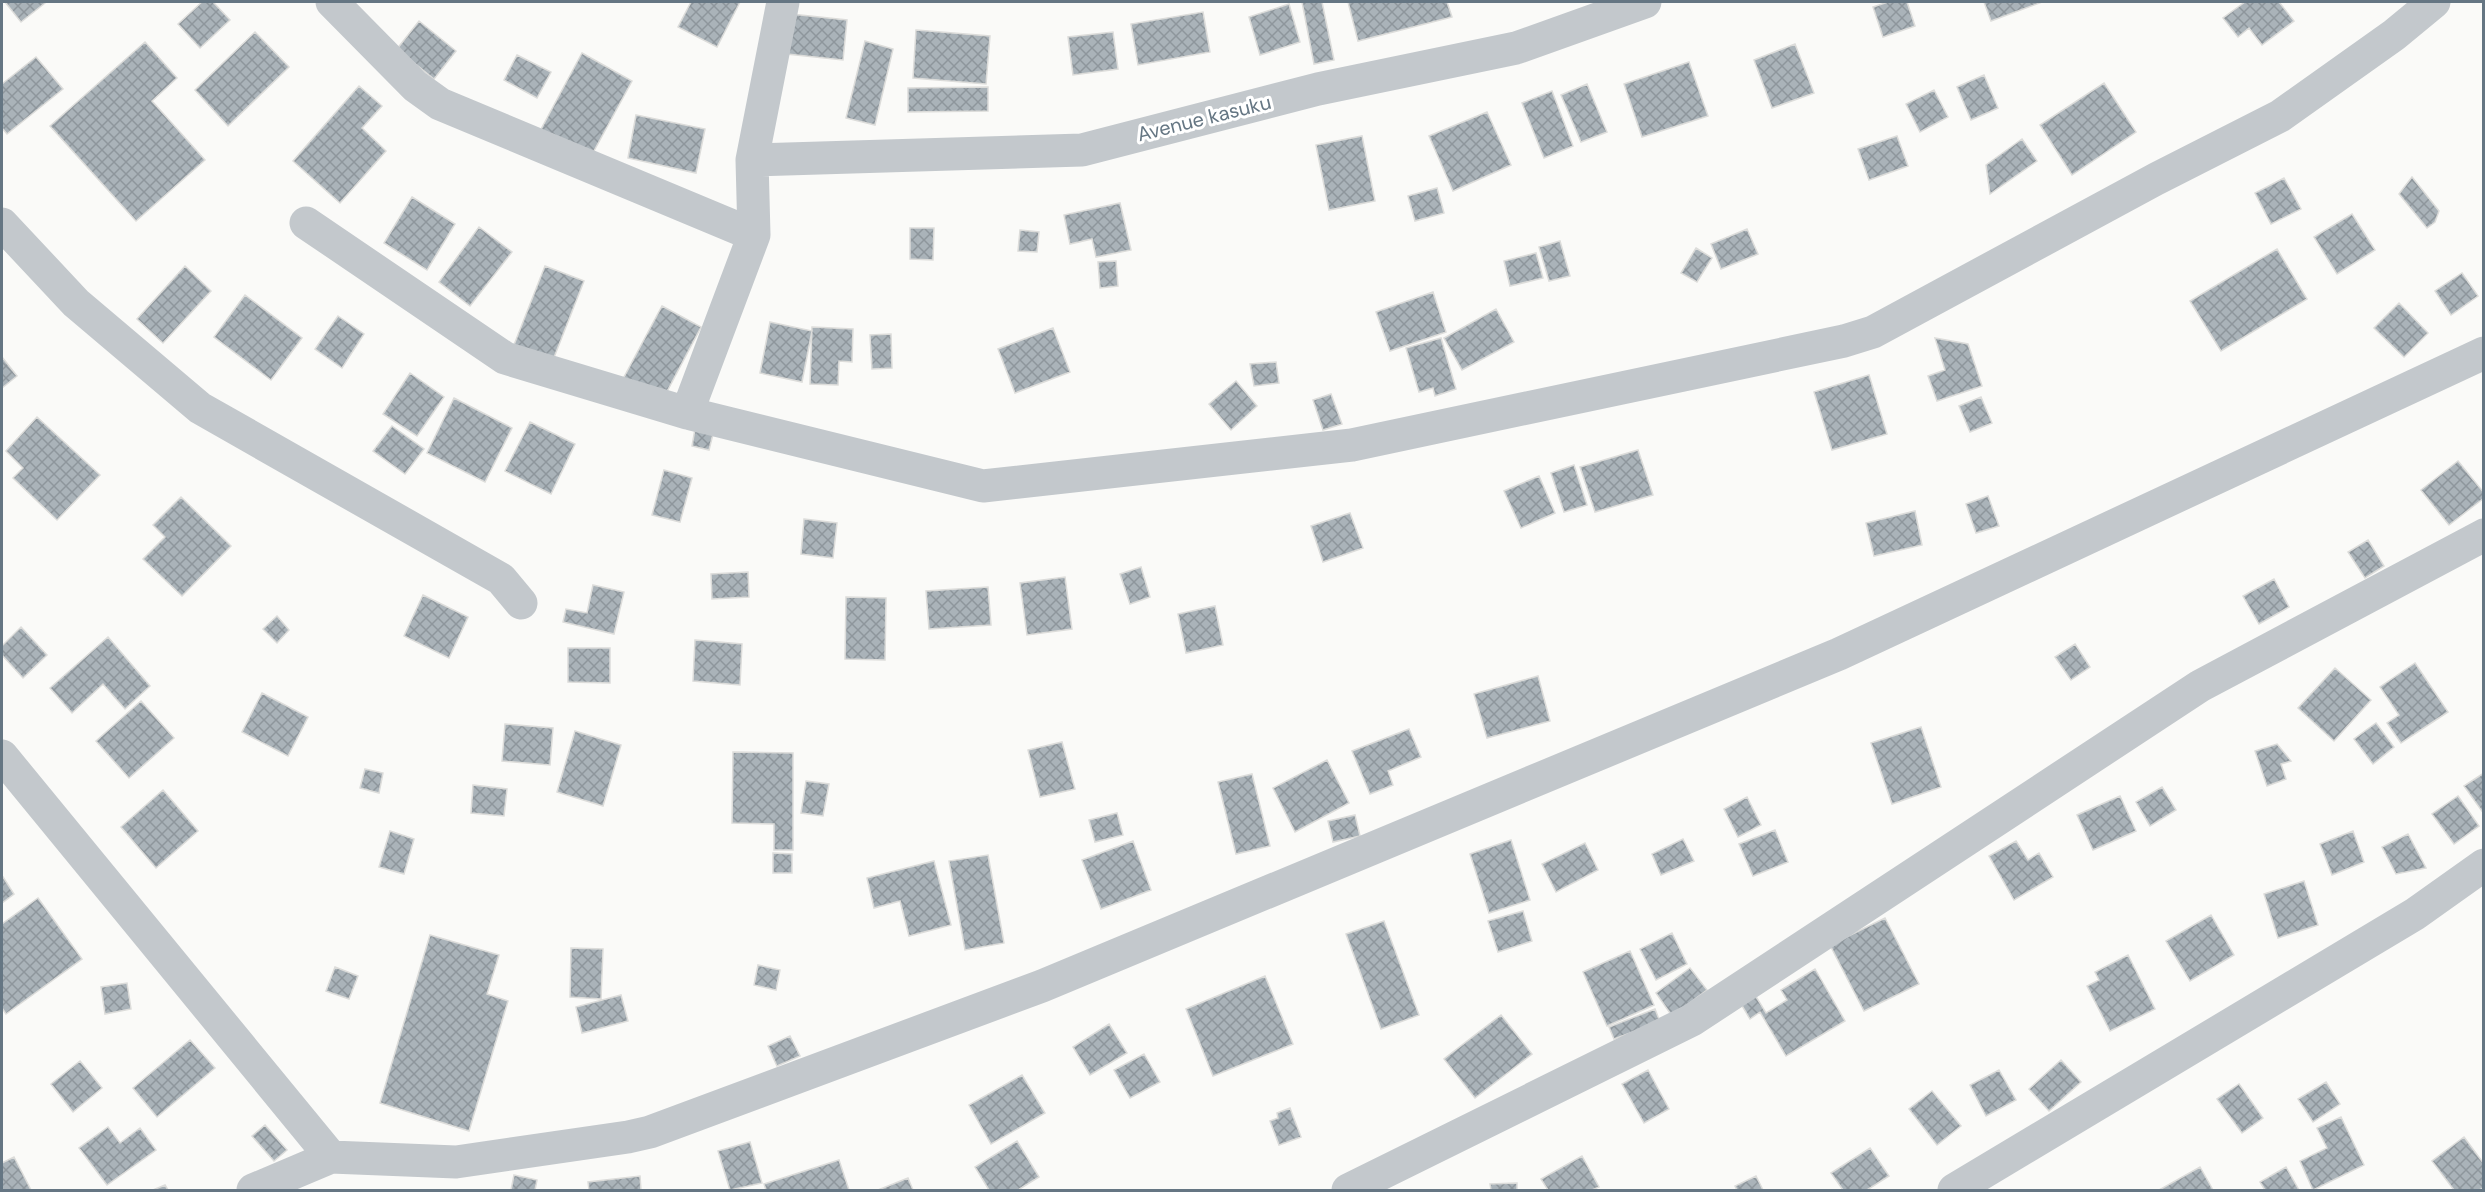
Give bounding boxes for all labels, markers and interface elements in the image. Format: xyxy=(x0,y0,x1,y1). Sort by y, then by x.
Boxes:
street label: Avenue kasuku xyxy=(1134,89,1274,147)

